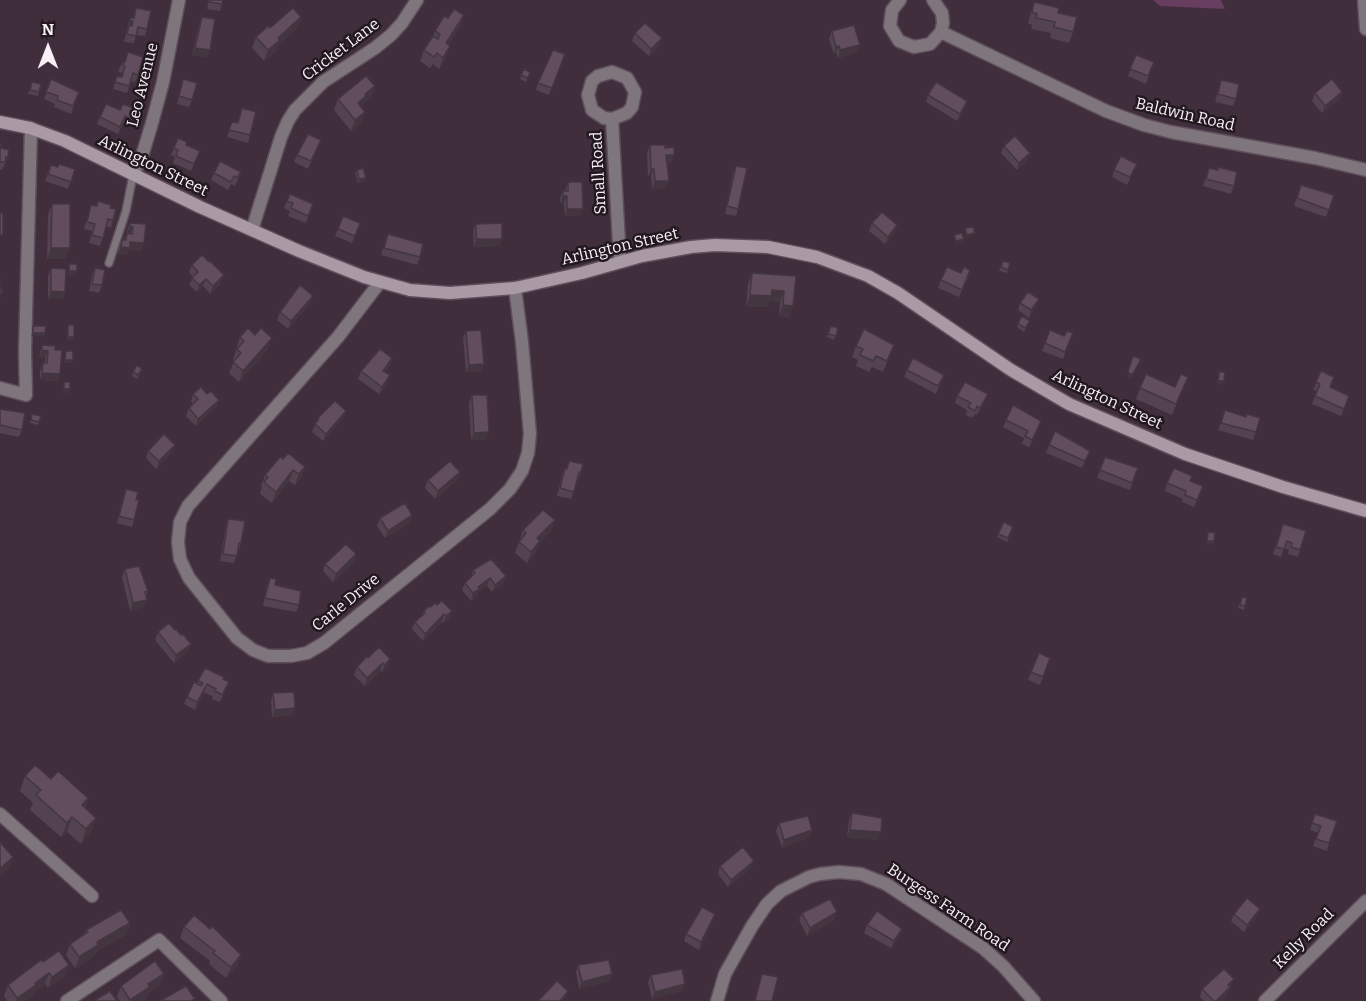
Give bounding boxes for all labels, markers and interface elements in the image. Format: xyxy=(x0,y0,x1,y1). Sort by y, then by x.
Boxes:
street label: Cricket Lane xyxy=(299,15,383,85)
north arrow xyxy=(18,18,78,78)
text: N xyxy=(42,20,54,39)
street label: Leo Avenue xyxy=(123,41,163,129)
street label: Baldwin Road xyxy=(1134,94,1236,136)
street label: Arlington Street xyxy=(95,131,211,201)
street label: Small Road xyxy=(587,131,611,215)
street label: Arlington Street xyxy=(560,224,680,270)
street label: Arlington Street xyxy=(1049,366,1165,434)
street label: Carle Drive xyxy=(308,570,384,636)
street label: Burgess Farm Road xyxy=(883,860,1013,956)
street label: Kelly Road xyxy=(1270,905,1338,973)

